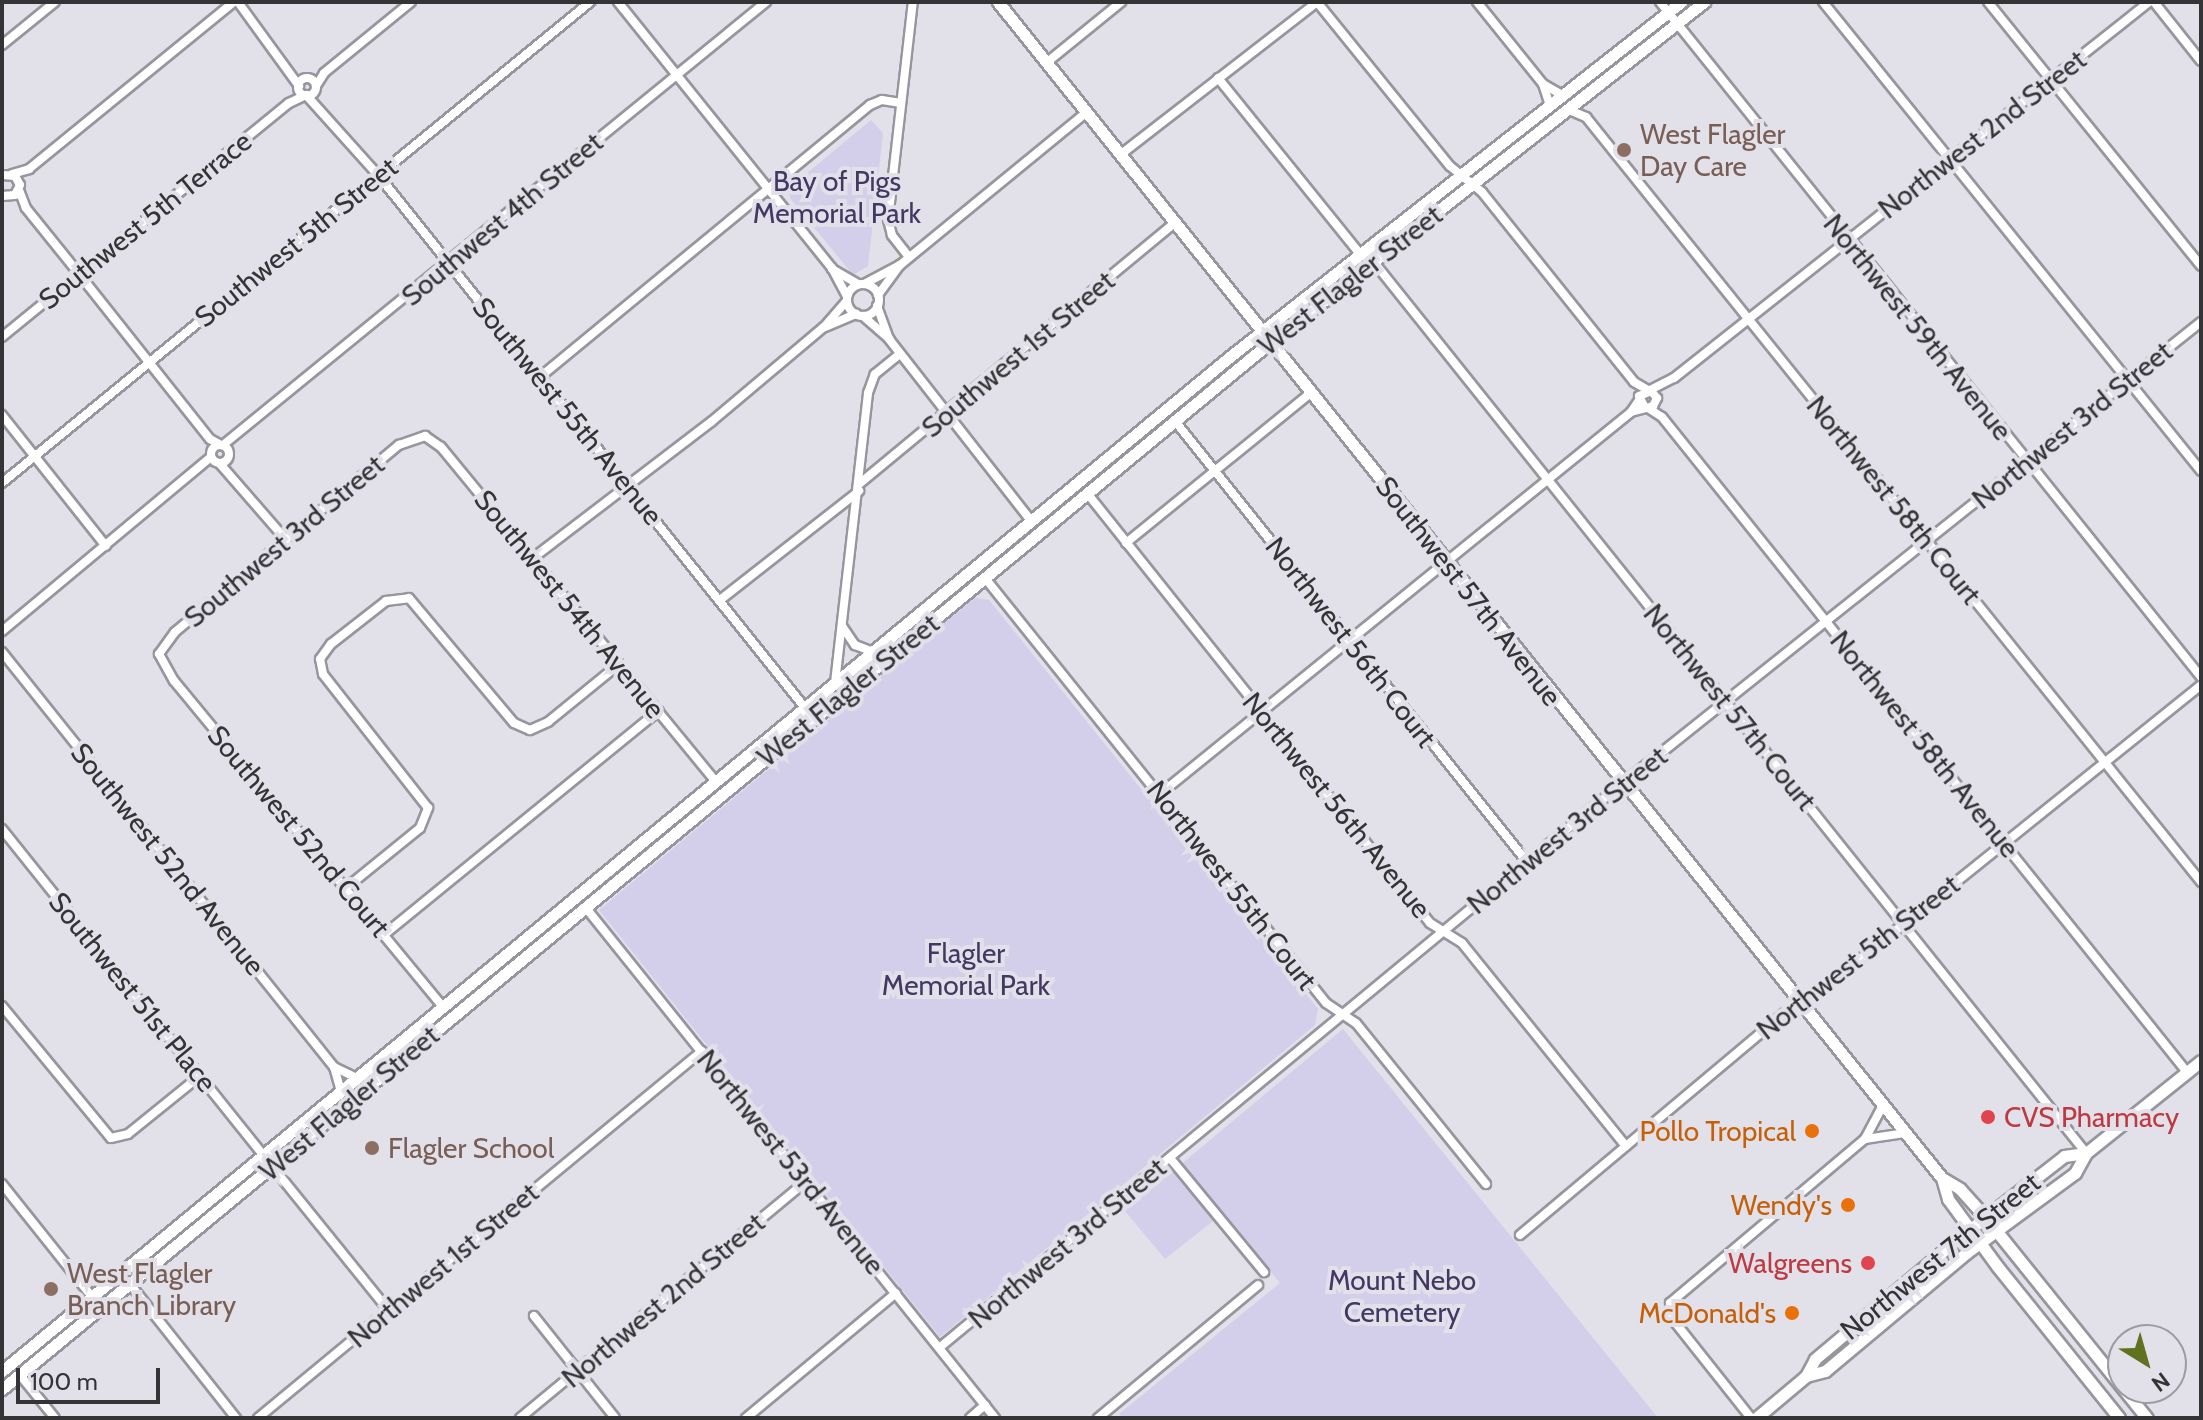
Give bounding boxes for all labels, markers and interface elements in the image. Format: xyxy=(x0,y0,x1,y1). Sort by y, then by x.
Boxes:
street label: Northwest 2nd Street xyxy=(1872,43,2092,225)
place label: West Flagler Day Care xyxy=(1640,117,1785,183)
street label: Southwest 5th Terrace xyxy=(32,124,258,316)
street label: Southwest 4th Street xyxy=(395,125,609,313)
marker: West Flagler Day Care xyxy=(1615,141,1633,159)
street label: Southwest 5th Street xyxy=(188,150,404,334)
park label: Bay of Pigs Memorial Park xyxy=(753,164,921,230)
street label: West Flagler Street xyxy=(1252,198,1448,362)
street label: Northwest 59th Avenue xyxy=(1817,207,2019,447)
street label: Southwest 1st Street xyxy=(915,264,1121,444)
street label: Southwest 55th Avenue xyxy=(466,291,670,531)
street label: Northwest 3rd Street xyxy=(1965,334,2179,516)
street label: Northwest 58th Court xyxy=(1800,389,1988,611)
street label: Southwest 3rd Street xyxy=(177,448,391,634)
street label: Southwest 57th Avenue xyxy=(1369,470,1569,712)
street label: Southwest 54th Avenue xyxy=(468,483,672,725)
street label: Northwest 56th Court xyxy=(1259,530,1443,754)
street label: Northwest 57th Court xyxy=(1637,597,1823,817)
street label: West Flagler Street xyxy=(751,607,945,773)
street label: Northwest 58th Avenue xyxy=(1823,624,2027,864)
street label: Northwest 56th Avenue xyxy=(1236,685,1438,925)
street label: Southwest 52nd Court xyxy=(201,719,397,943)
street label: Southwest 52nd Avenue xyxy=(64,736,272,982)
street label: Northwest 3rd Street xyxy=(1460,739,1674,921)
street label: Northwest 55th Court xyxy=(1140,774,1324,996)
street label: Northwest 5th Street xyxy=(1750,867,1966,1047)
street label: Southwest 51st Place xyxy=(42,885,224,1099)
park label: Flagler Memorial Park xyxy=(882,936,1050,1002)
street label: West Flagler Street xyxy=(253,1018,445,1188)
street label: Northwest 53rd Avenue xyxy=(690,1043,892,1281)
place label: CVS Pharmacy xyxy=(2004,1100,2179,1134)
marker: CVS Pharmacy xyxy=(1979,1108,1997,1126)
place label: Pollo Tropical xyxy=(1640,1114,1796,1148)
marker: Pollo Tropical xyxy=(1803,1122,1821,1140)
place label: Flagler School xyxy=(388,1131,554,1165)
marker: Flagler School xyxy=(363,1139,381,1157)
street label: Northwest 3rd Street xyxy=(962,1151,1172,1335)
street label: Northwest 7th Street xyxy=(1834,1165,2046,1347)
street label: Northwest 1st Street xyxy=(341,1176,545,1354)
place label: Wendy's xyxy=(1731,1188,1832,1222)
marker: Wendy's xyxy=(1839,1196,1857,1214)
street label: Northwest 2nd Street xyxy=(555,1206,771,1394)
place label: Walgreens xyxy=(1728,1246,1852,1280)
marker: Walgreens xyxy=(1859,1254,1877,1272)
place label: West Flagler Branch Library xyxy=(67,1256,236,1322)
park label: Mount Nebo Cemetery xyxy=(1328,1263,1476,1329)
marker: West Flagler Branch Library xyxy=(42,1280,60,1298)
place label: McDonald's xyxy=(1638,1296,1776,1330)
marker: McDonald's xyxy=(1783,1304,1801,1322)
north arrow xyxy=(2107,1324,2187,1404)
scale bar xyxy=(20,1352,164,1402)
text: 100 m xyxy=(30,1367,98,1396)
text: N xyxy=(2146,1367,2175,1397)

